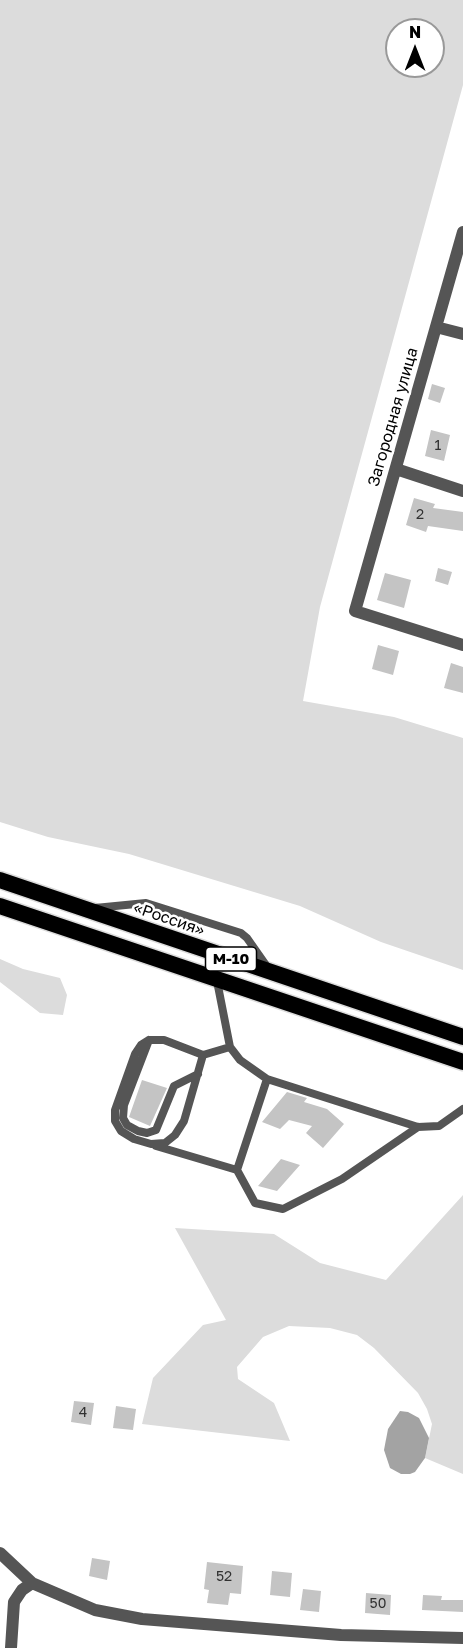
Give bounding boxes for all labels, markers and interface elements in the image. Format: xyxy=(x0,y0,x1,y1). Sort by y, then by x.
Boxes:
north arrow xyxy=(385,18,445,78)
text: N xyxy=(409,22,421,42)
street label: Загородная улица xyxy=(364,345,422,489)
house number: 1 xyxy=(435,438,441,454)
house number: 2 xyxy=(416,507,424,523)
street label: «Россия» xyxy=(131,898,207,940)
road number: М-10 xyxy=(206,947,256,971)
house number: 4 xyxy=(79,1405,87,1421)
house number: 52 xyxy=(216,1569,232,1585)
house number: 50 xyxy=(370,1596,386,1612)

